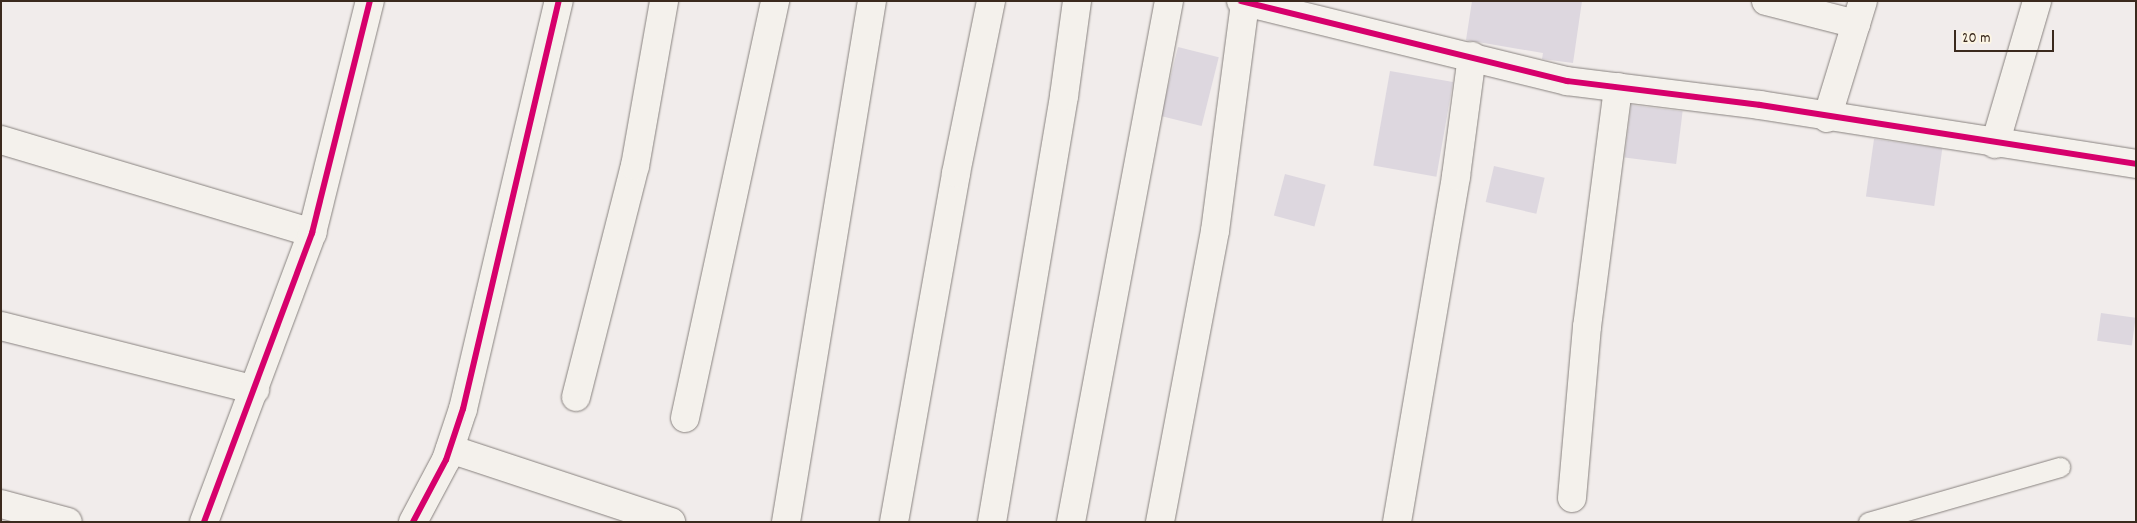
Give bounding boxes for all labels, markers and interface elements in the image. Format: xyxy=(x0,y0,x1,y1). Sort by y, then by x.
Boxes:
scale bar xyxy=(1957,20,2057,52)
text: 20 m xyxy=(1962,28,1990,50)

